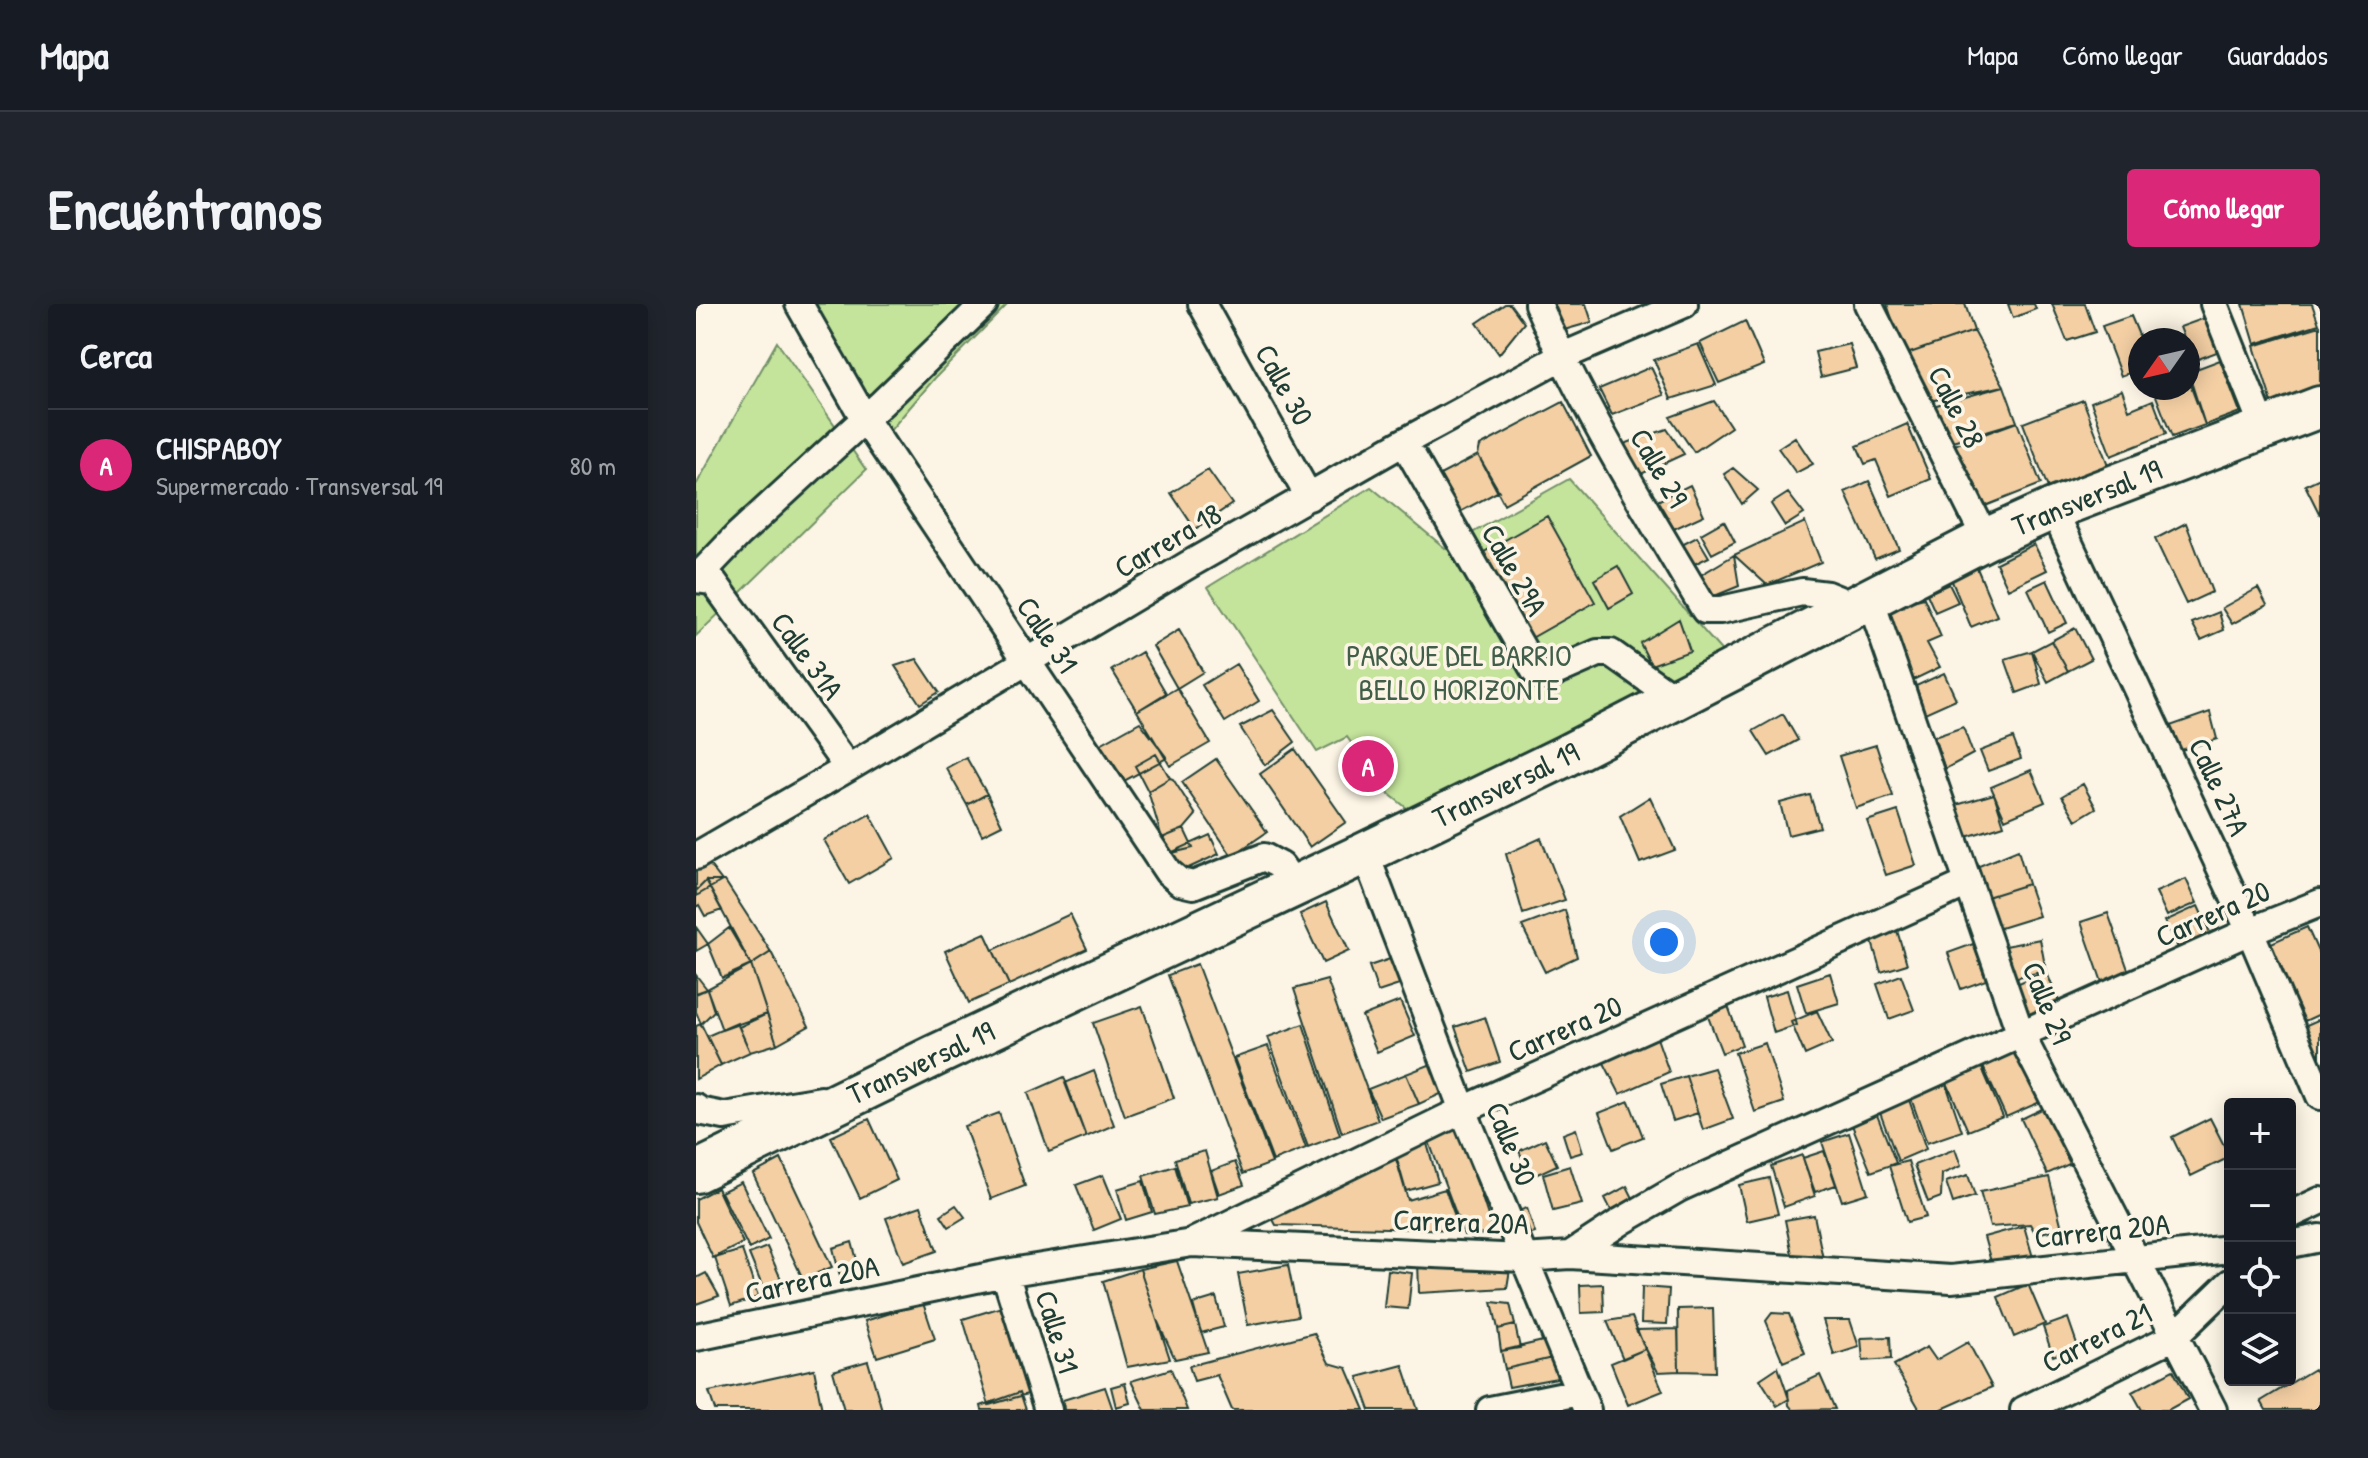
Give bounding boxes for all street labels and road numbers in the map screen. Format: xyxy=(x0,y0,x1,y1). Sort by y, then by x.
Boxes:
street label: Calle 30 xyxy=(1246,337,1323,432)
street label: Calle 28 xyxy=(1919,359,1994,454)
street label: Calle 29 xyxy=(1621,421,1698,514)
street label: Transversal 19 xyxy=(2006,449,2167,545)
street label: Carrera 18 xyxy=(1107,493,1228,587)
street label: Calle 29A xyxy=(1473,516,1557,623)
street label: Calle 31 xyxy=(1008,588,1088,681)
street label: Calle 31A xyxy=(763,604,853,707)
street label: Transversal 19 xyxy=(1426,731,1585,837)
street label: Calle 27A xyxy=(2180,731,2260,842)
street label: Carrera 20 xyxy=(2149,870,2276,956)
street label: Calle 29 xyxy=(2013,956,2082,1050)
street label: Carrera 20 xyxy=(1501,985,1628,1071)
street label: Transversal 19 xyxy=(841,1011,1001,1114)
street label: Calle 30 xyxy=(1477,1096,1547,1191)
street label: Carrera 20A xyxy=(1393,1199,1530,1243)
street label: Carrera 20A xyxy=(2032,1203,2172,1257)
street label: Carrera 20A xyxy=(741,1245,883,1313)
street label: Calle 31 xyxy=(1027,1286,1089,1378)
street label: Carrera 21 xyxy=(2035,1292,2158,1382)

